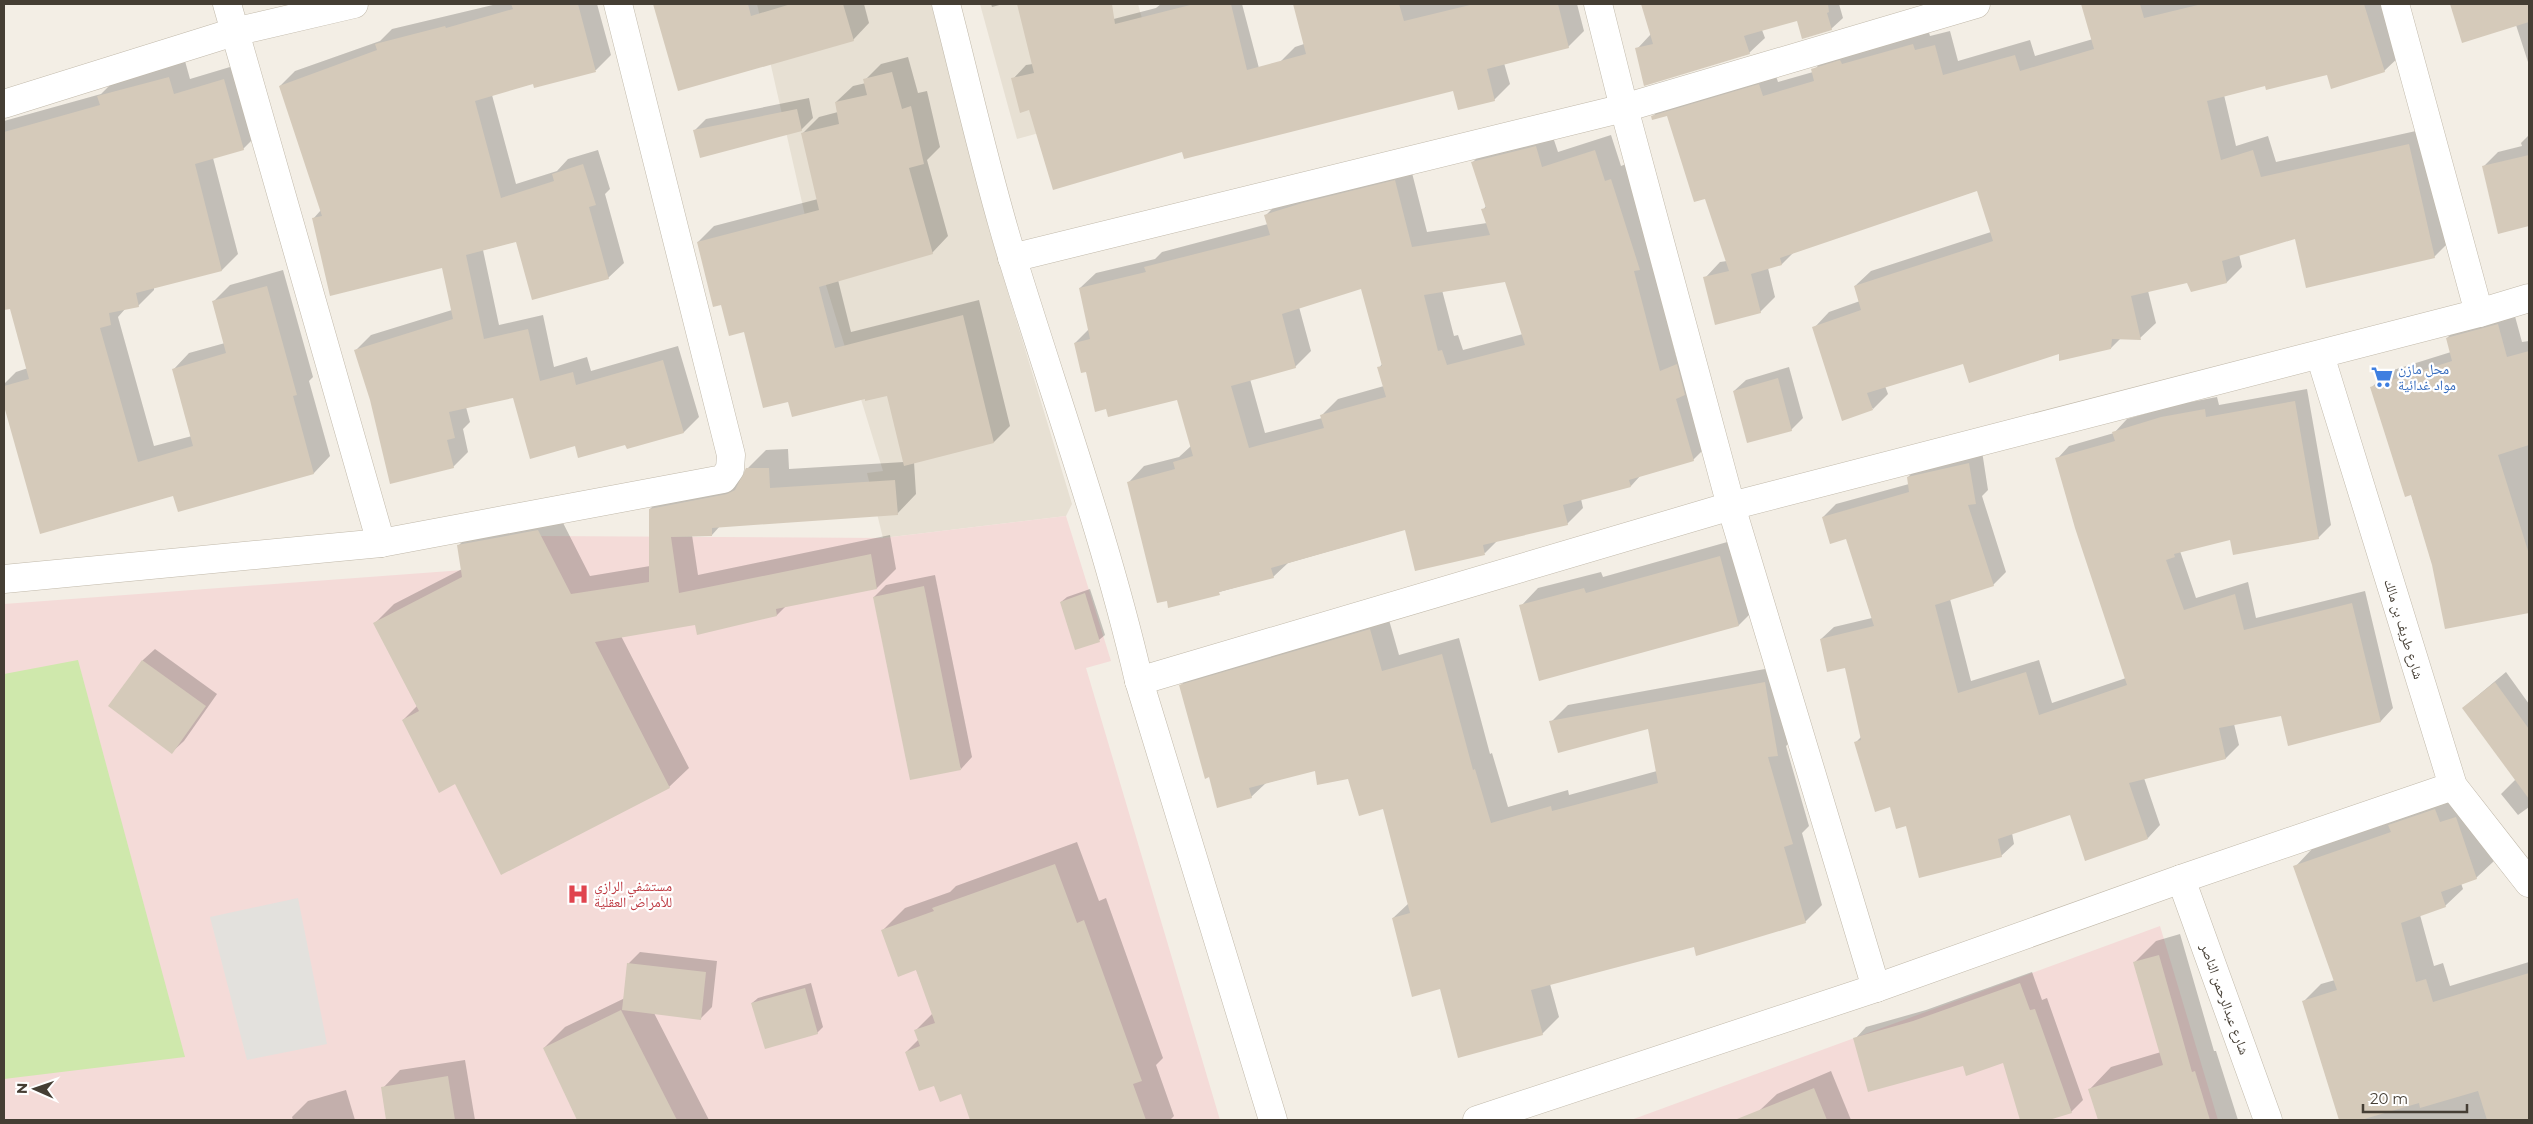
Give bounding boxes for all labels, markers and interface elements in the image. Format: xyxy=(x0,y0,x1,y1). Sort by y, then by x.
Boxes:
place label: محل مازن مواد غدائية xyxy=(2398,360,2456,394)
supermarket icon: محل مازن مواد غدائية xyxy=(2369,364,2395,390)
street label: شارع طريف بن مالك xyxy=(2379,577,2428,682)
place label: مستشفي الرازي للأمراض العقلية xyxy=(594,877,672,911)
hospital icon: مستشفي الرازي للأمراض العقلية xyxy=(565,881,591,907)
street label: شارع عبدالرحمن الناصر xyxy=(2195,940,2253,1057)
north arrow xyxy=(10,1064,60,1114)
scale bar xyxy=(2363,1082,2467,1114)
text: N xyxy=(13,1083,31,1095)
text: 20 m xyxy=(2370,1089,2408,1108)

